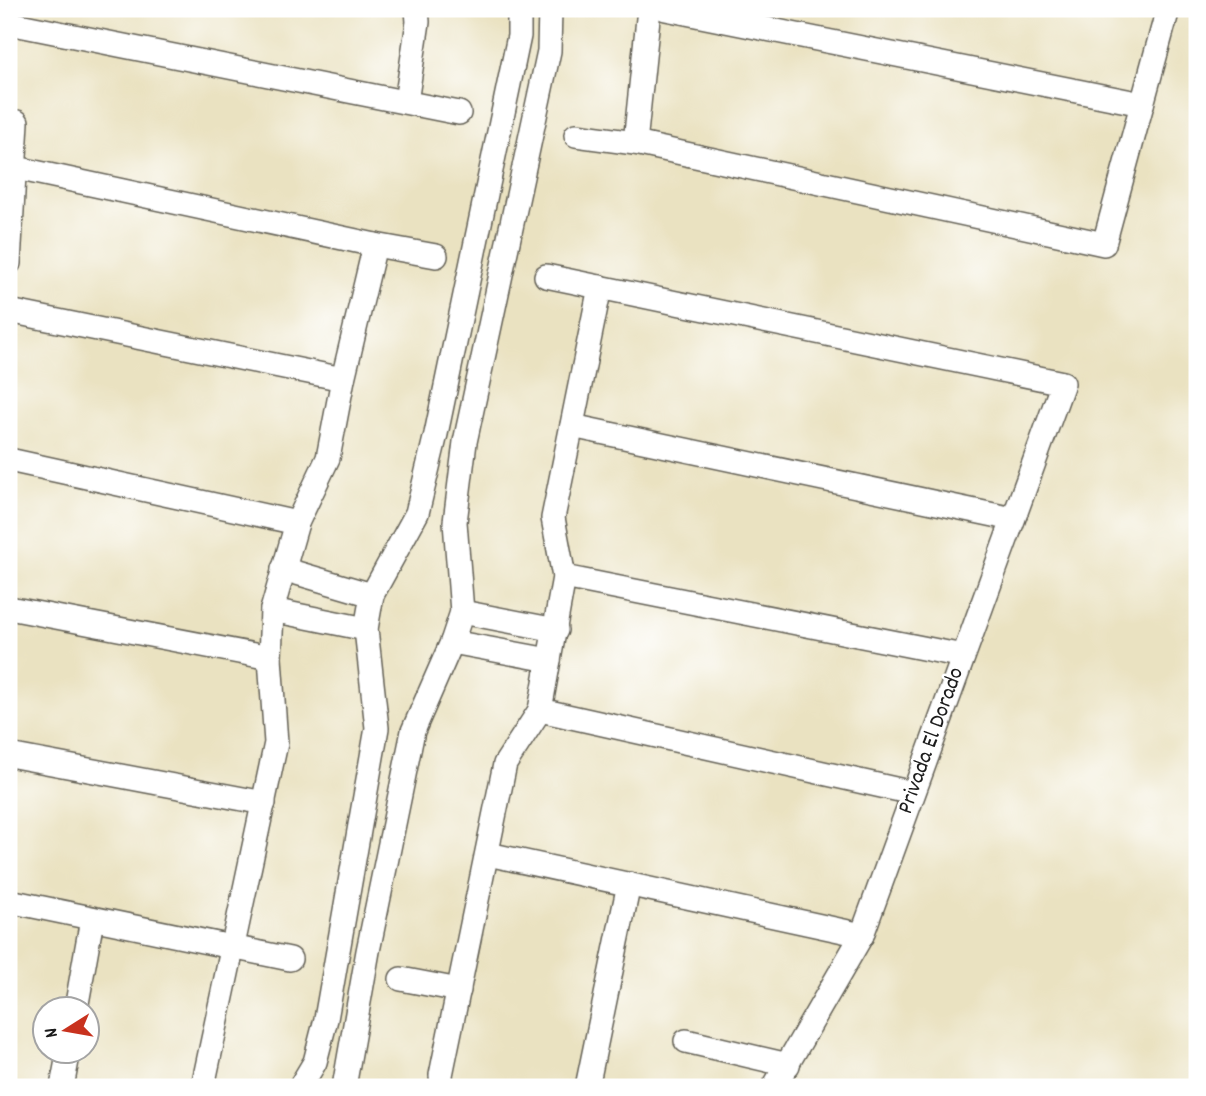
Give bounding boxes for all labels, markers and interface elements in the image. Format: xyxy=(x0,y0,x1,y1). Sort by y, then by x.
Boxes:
street label: Privada El Dorado xyxy=(890,663,974,819)
north arrow xyxy=(32,995,102,1064)
text: N xyxy=(39,1025,67,1040)

